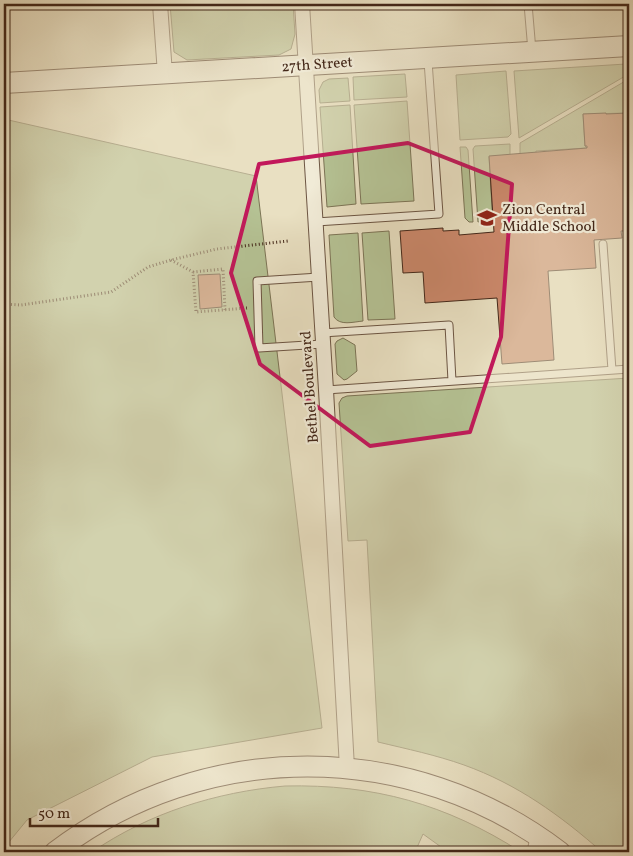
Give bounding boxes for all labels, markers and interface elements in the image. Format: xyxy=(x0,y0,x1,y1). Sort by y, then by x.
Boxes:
street label: 27th Street xyxy=(281,53,353,78)
place label: Zion Central Middle School xyxy=(502,200,596,238)
school or university icon: Zion Central Middle School xyxy=(476,207,498,229)
street label: Bethel Boulevard xyxy=(296,330,325,444)
scale bar xyxy=(30,796,158,828)
text: 50 m xyxy=(38,804,70,825)

